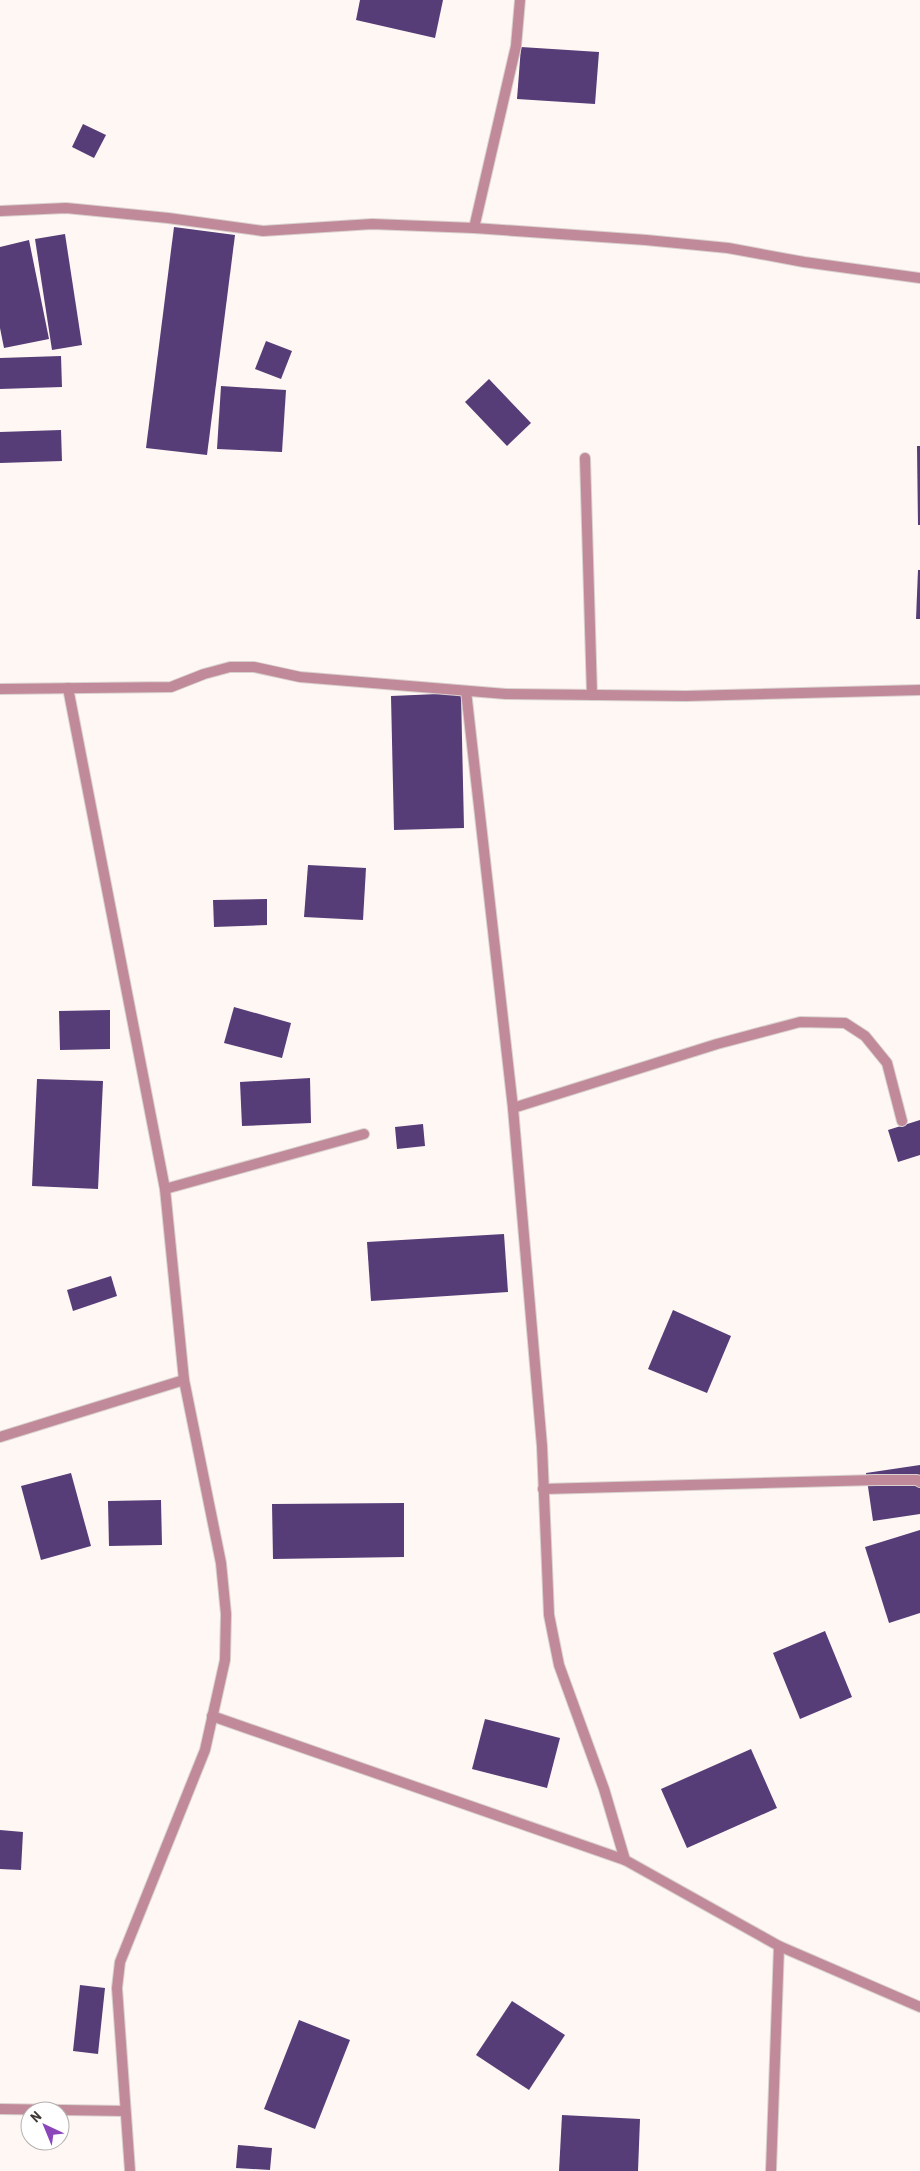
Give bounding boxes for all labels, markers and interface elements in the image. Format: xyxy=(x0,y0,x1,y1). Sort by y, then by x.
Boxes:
north arrow xyxy=(20,2101,70,2151)
text: N xyxy=(27,2108,45,2125)

